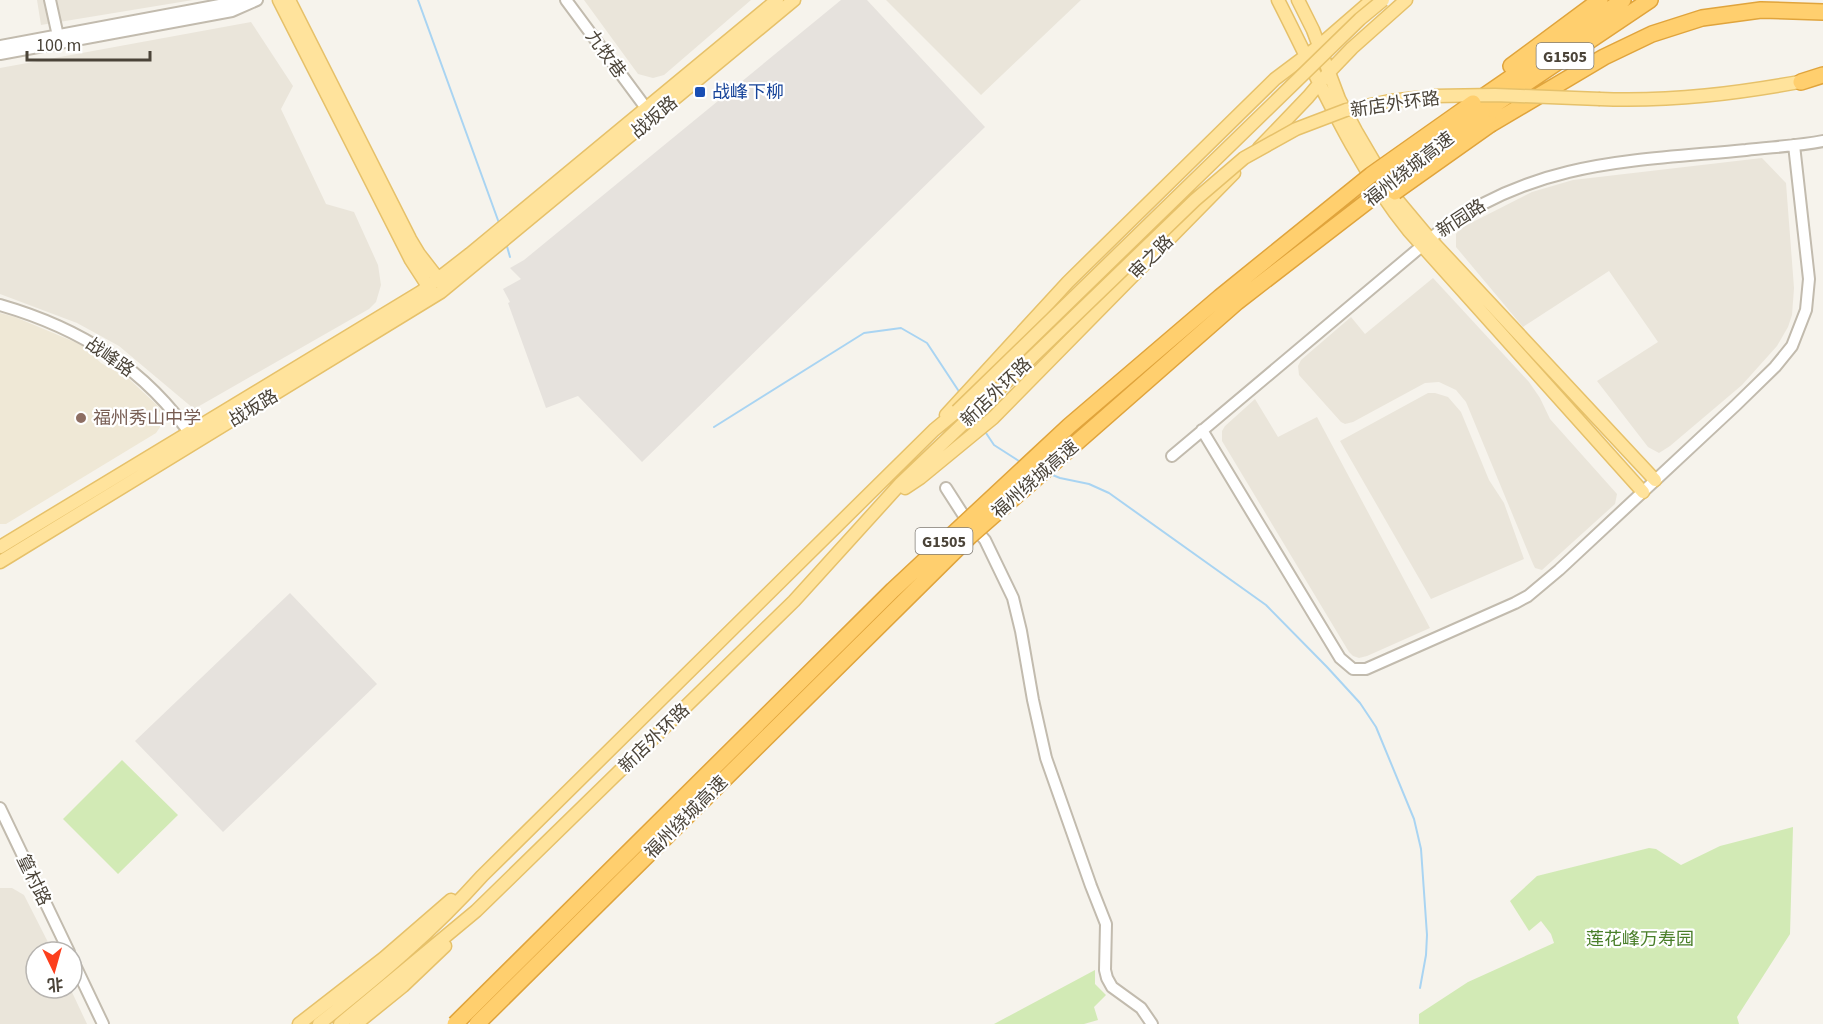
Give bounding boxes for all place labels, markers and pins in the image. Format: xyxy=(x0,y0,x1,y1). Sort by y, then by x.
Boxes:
place label: 战峰下柳 xyxy=(712,80,784,105)
marker: 战峰下柳 xyxy=(693,85,707,99)
place label: 福州秀山中学 xyxy=(93,406,201,431)
marker: 福州秀山中学 xyxy=(74,411,88,425)

